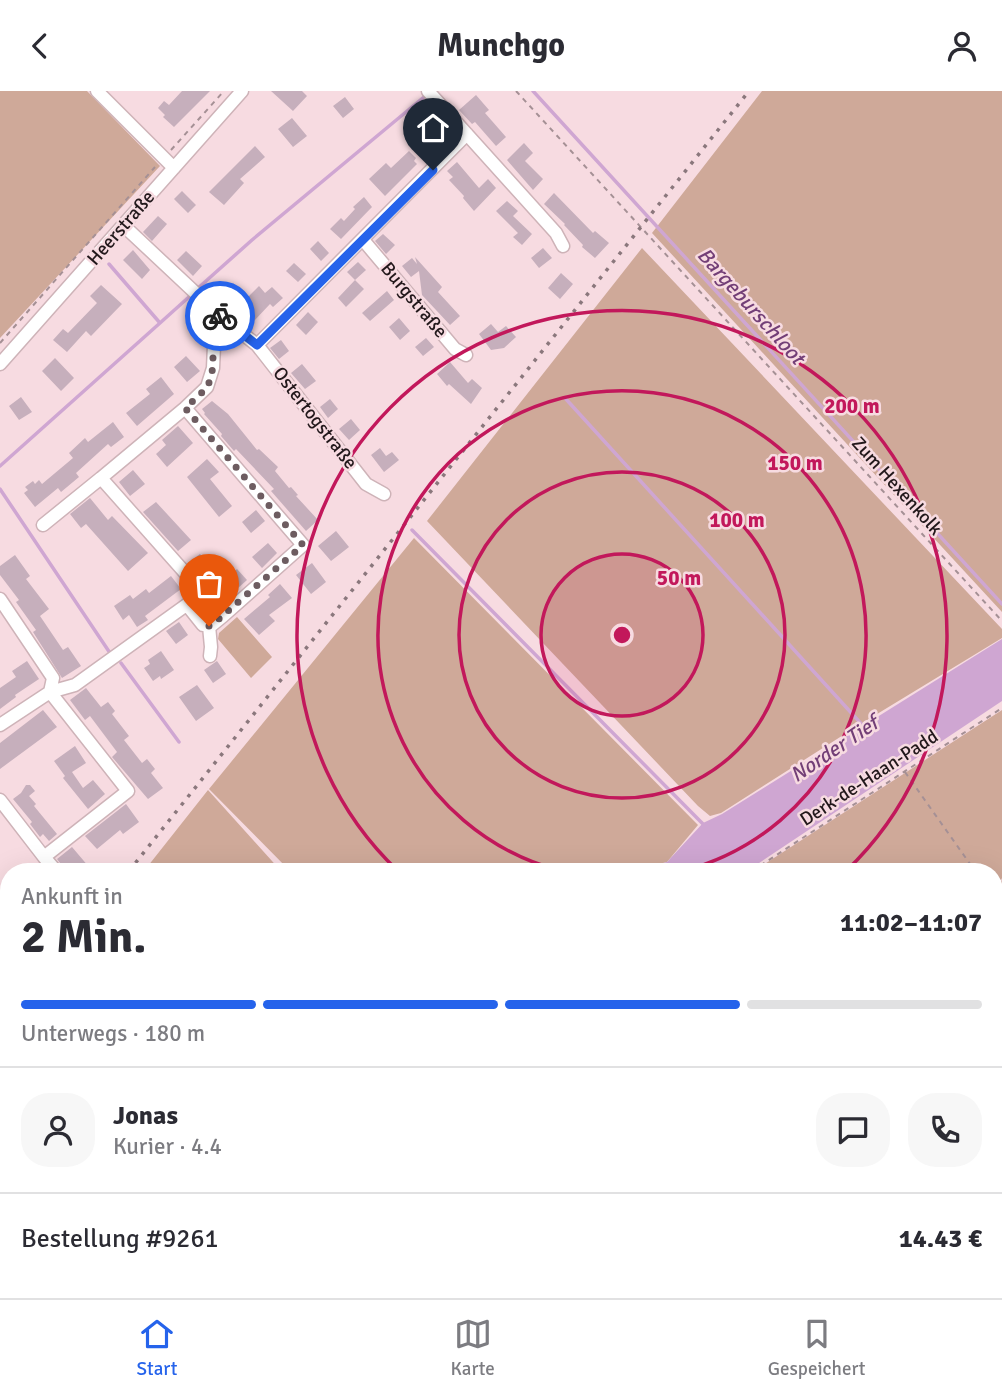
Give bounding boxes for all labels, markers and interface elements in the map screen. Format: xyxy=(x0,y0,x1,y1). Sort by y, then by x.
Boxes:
text: Munchgo xyxy=(437,26,565,65)
icon: back xyxy=(21,27,59,65)
icon: person xyxy=(943,27,981,65)
pin xyxy=(403,98,463,170)
icon: home xyxy=(414,109,452,147)
street label: Heerstraße xyxy=(82,186,160,270)
water label: Bargeburschloot xyxy=(692,242,812,372)
street label: Burgstraße xyxy=(375,257,453,343)
courier xyxy=(185,281,255,351)
icon: bike xyxy=(201,297,239,335)
street label: Ostertogstraße xyxy=(268,362,362,474)
text: 200 m xyxy=(824,393,880,419)
street label: Zum Hexenkolk xyxy=(846,432,948,541)
text: 150 m xyxy=(767,450,823,476)
text: 100 m xyxy=(709,507,765,533)
pin xyxy=(179,554,239,626)
icon: bag xyxy=(190,565,228,603)
text: 50 m xyxy=(657,565,701,591)
centre of rings xyxy=(610,623,634,647)
water label: Norder Tief xyxy=(785,707,887,788)
street label: Derk-de-Haan-Padd xyxy=(795,724,943,832)
text: Ankunft in xyxy=(21,882,123,911)
text: 11:02–11:07 xyxy=(840,907,982,939)
text: 2 Min. xyxy=(21,909,146,965)
text: Unterwegs · 180 m xyxy=(21,1019,205,1048)
button: person xyxy=(21,1093,95,1167)
button: chat xyxy=(816,1093,890,1167)
button: phone xyxy=(908,1093,982,1167)
text: Jonas xyxy=(113,1100,178,1132)
text: Kurier · 4.4 xyxy=(113,1132,222,1161)
text: Bestellung #9261 xyxy=(21,1223,218,1255)
text: 14.43 € xyxy=(899,1223,982,1255)
tab: Start xyxy=(137,1315,177,1381)
tab: Karte xyxy=(450,1315,495,1381)
tab: Gespeichert xyxy=(768,1315,865,1381)

